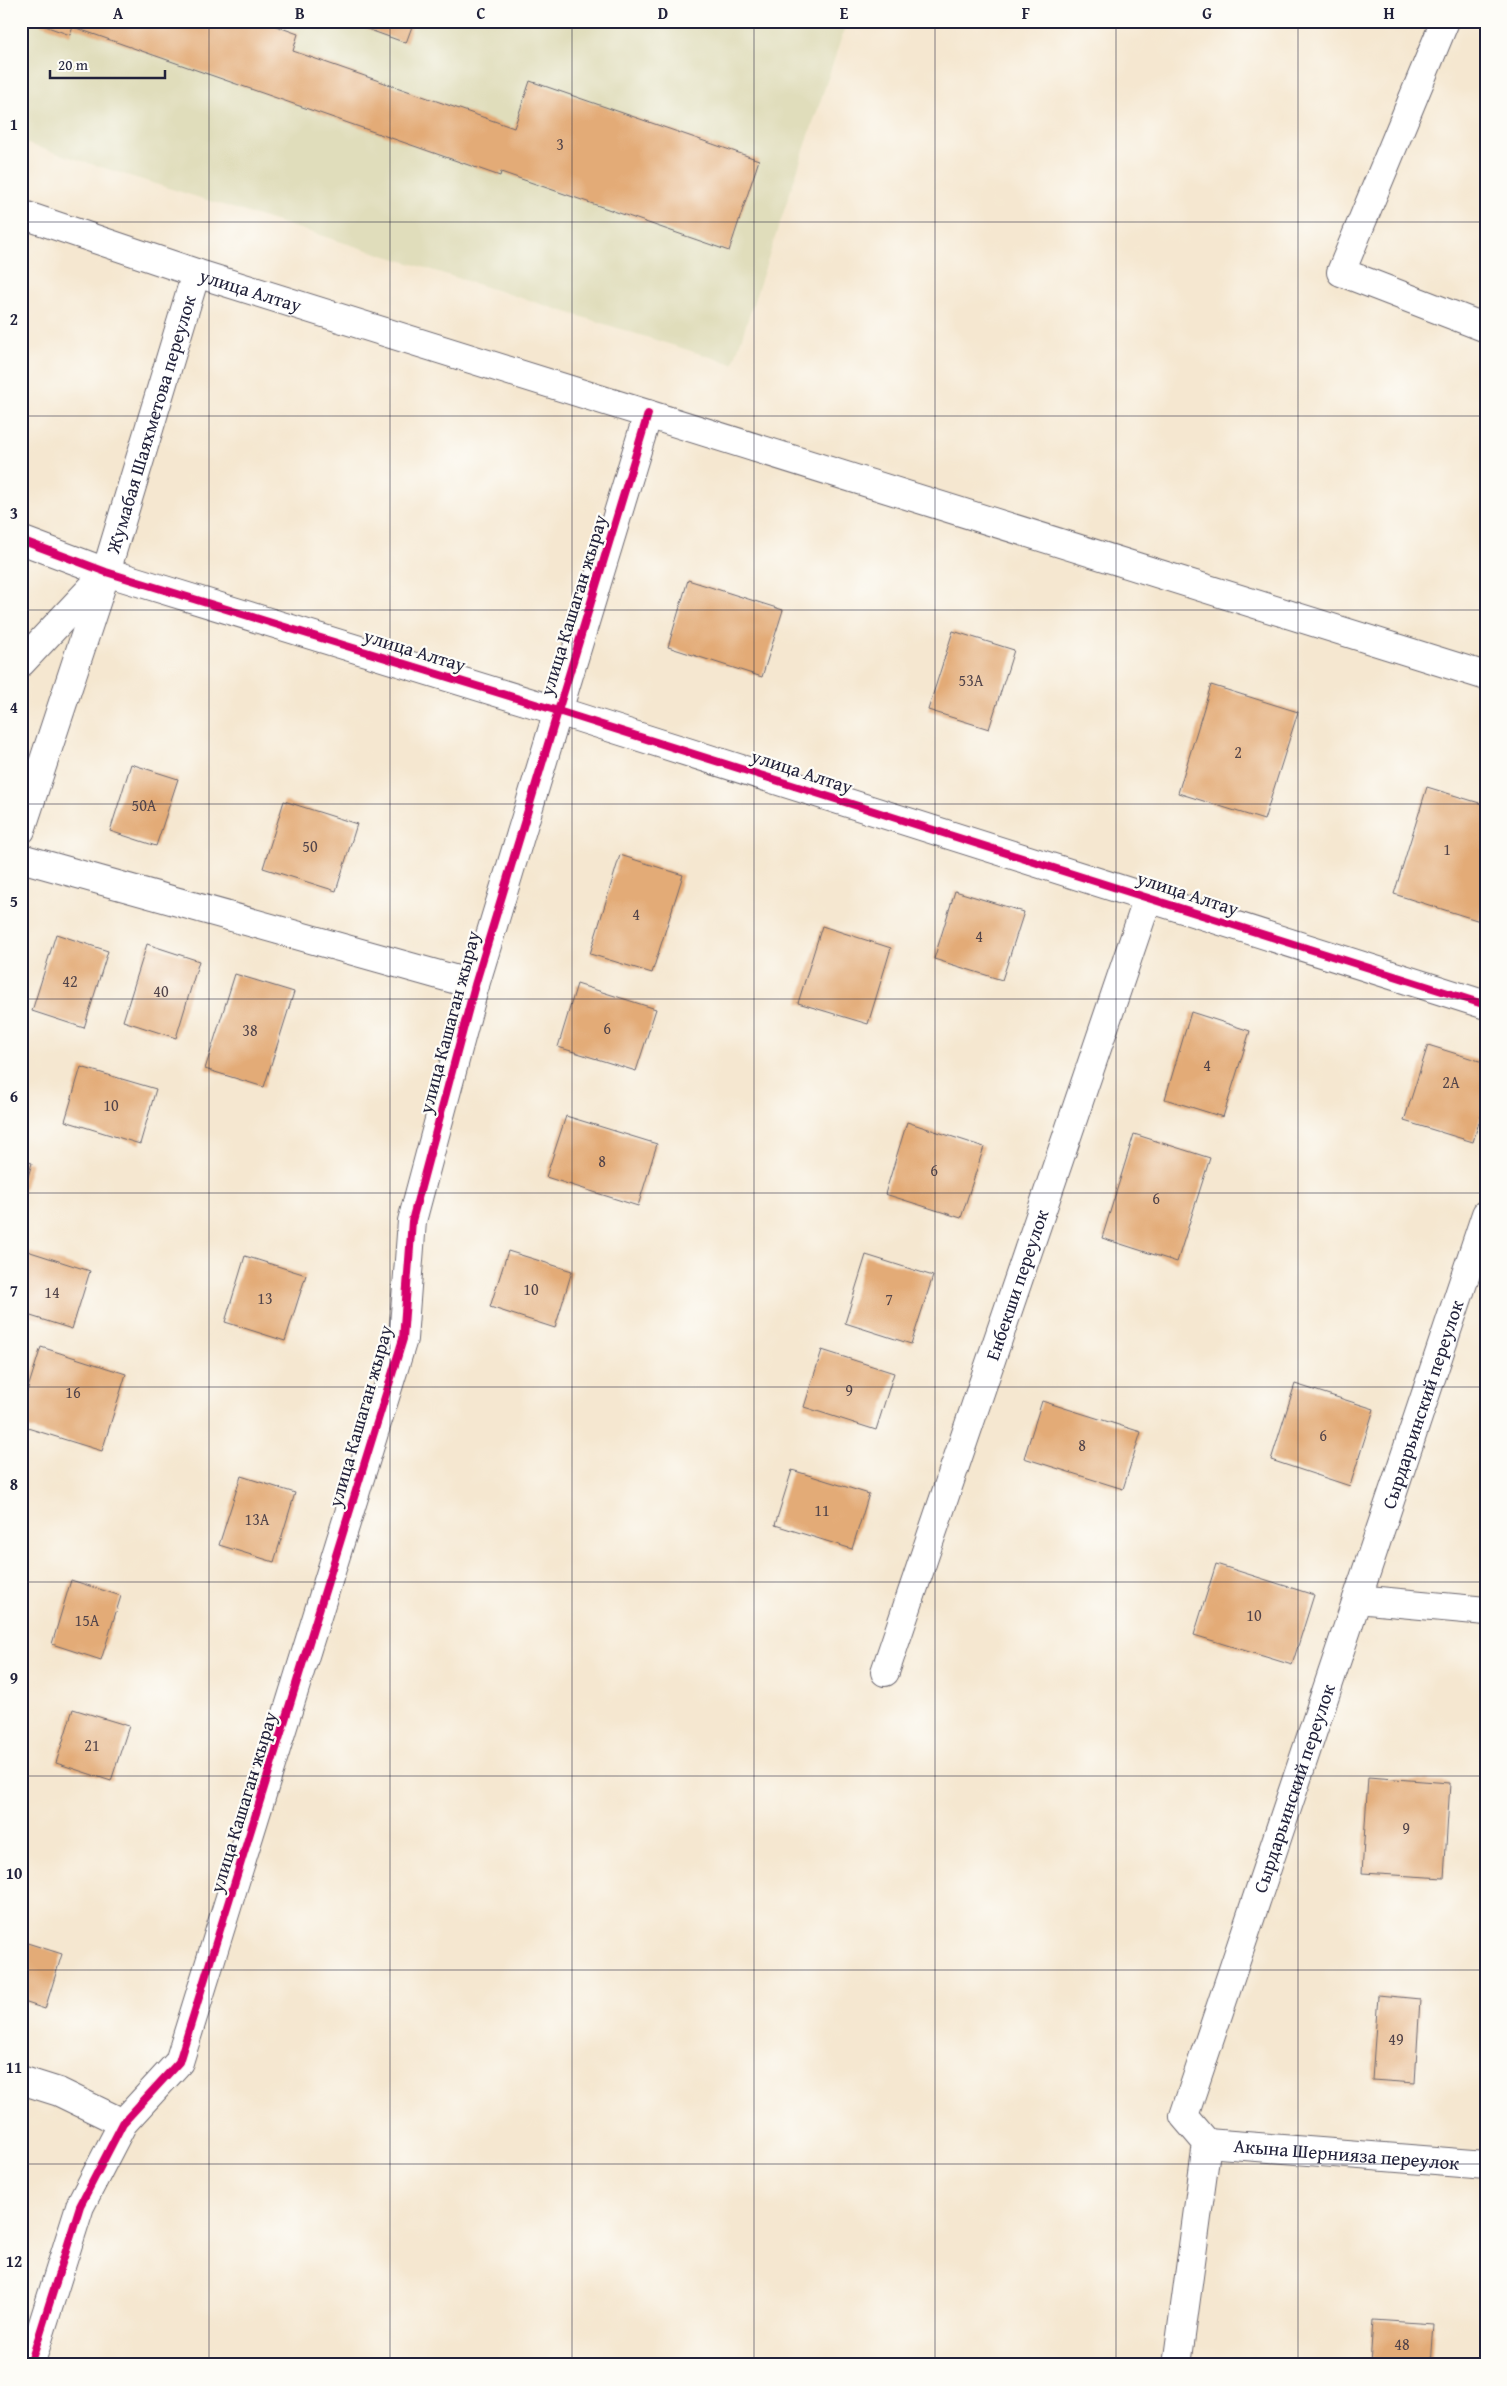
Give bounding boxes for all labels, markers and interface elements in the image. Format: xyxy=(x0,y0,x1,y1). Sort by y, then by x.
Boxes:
text: A xyxy=(113,1,124,25)
text: B xyxy=(295,1,305,25)
text: C xyxy=(476,1,486,25)
text: D xyxy=(658,1,668,25)
text: E xyxy=(840,1,849,25)
text: F xyxy=(1022,1,1030,25)
text: G xyxy=(1202,1,1212,25)
text: H xyxy=(1383,1,1395,25)
scale bar xyxy=(50,48,165,80)
text: 20 m xyxy=(58,54,89,75)
text: 1 xyxy=(10,112,18,136)
house number: 3 xyxy=(556,132,564,156)
street label: улица Алтау xyxy=(195,261,306,319)
street label: Жумабая Шаяхметова переулок xyxy=(98,292,203,558)
text: 2 xyxy=(10,307,18,331)
text: 3 xyxy=(10,501,18,525)
street label: улица Кашаган жырау xyxy=(532,511,614,700)
street label: улица Алтау xyxy=(360,621,470,679)
house number: 53А xyxy=(958,668,984,692)
text: 4 xyxy=(10,695,18,719)
house number: 2 xyxy=(1234,740,1242,764)
street label: улица Алтау xyxy=(747,741,857,801)
house number: 50А xyxy=(131,793,157,817)
house number: 50 xyxy=(302,834,318,858)
house number: 1 xyxy=(1443,837,1451,861)
street label: улица Алтау xyxy=(1133,863,1243,923)
text: 5 xyxy=(10,889,18,913)
house number: 4 xyxy=(632,902,640,926)
house number: 4 xyxy=(975,924,983,948)
street label: улица Кашаган жырау xyxy=(411,927,487,1117)
house number: 42 xyxy=(62,969,78,993)
house number: 40 xyxy=(153,979,169,1003)
house number: 6 xyxy=(603,1016,611,1040)
house number: 38 xyxy=(242,1018,258,1042)
house number: 4 xyxy=(1203,1053,1211,1077)
house number: 2А xyxy=(1442,1070,1460,1094)
text: 6 xyxy=(10,1084,18,1108)
house number: 10 xyxy=(103,1093,119,1117)
house number: 8 xyxy=(598,1149,606,1173)
house number: 6 xyxy=(930,1158,938,1182)
house number: 6 xyxy=(1152,1186,1160,1210)
street label: Енбекши переулок xyxy=(978,1205,1055,1364)
house number: 10 xyxy=(523,1277,539,1301)
text: 7 xyxy=(10,1278,18,1302)
house number: 14 xyxy=(44,1280,60,1304)
house number: 13 xyxy=(257,1286,273,1310)
house number: 7 xyxy=(885,1287,893,1311)
street label: Сырдарьинский переулок xyxy=(1374,1296,1470,1512)
street label: улица Кашаган жырау xyxy=(320,1321,399,1511)
house number: 9 xyxy=(845,1378,853,1402)
house number: 16 xyxy=(65,1380,81,1404)
house number: 6 xyxy=(1319,1423,1327,1447)
house number: 8 xyxy=(1078,1433,1086,1457)
text: 8 xyxy=(10,1472,18,1496)
house number: 11 xyxy=(814,1498,830,1522)
house number: 13А xyxy=(244,1507,270,1531)
house number: 10 xyxy=(1246,1603,1262,1627)
house number: 15А xyxy=(74,1608,100,1632)
text: 9 xyxy=(10,1666,18,1690)
street label: Сырдарьинский переулок xyxy=(1246,1680,1342,1897)
street label: улица Кашаган жырау xyxy=(202,1708,284,1897)
house number: 21 xyxy=(84,1733,100,1757)
house number: 9 xyxy=(1402,1816,1410,1840)
text: 10 xyxy=(6,1861,22,1885)
house number: 49 xyxy=(1388,2027,1404,2051)
text: 11 xyxy=(6,2055,22,2079)
street label: Акына Шернияза переулок xyxy=(1233,2131,1460,2177)
text: 12 xyxy=(6,2249,22,2273)
house number: 48 xyxy=(1394,2332,1410,2356)

